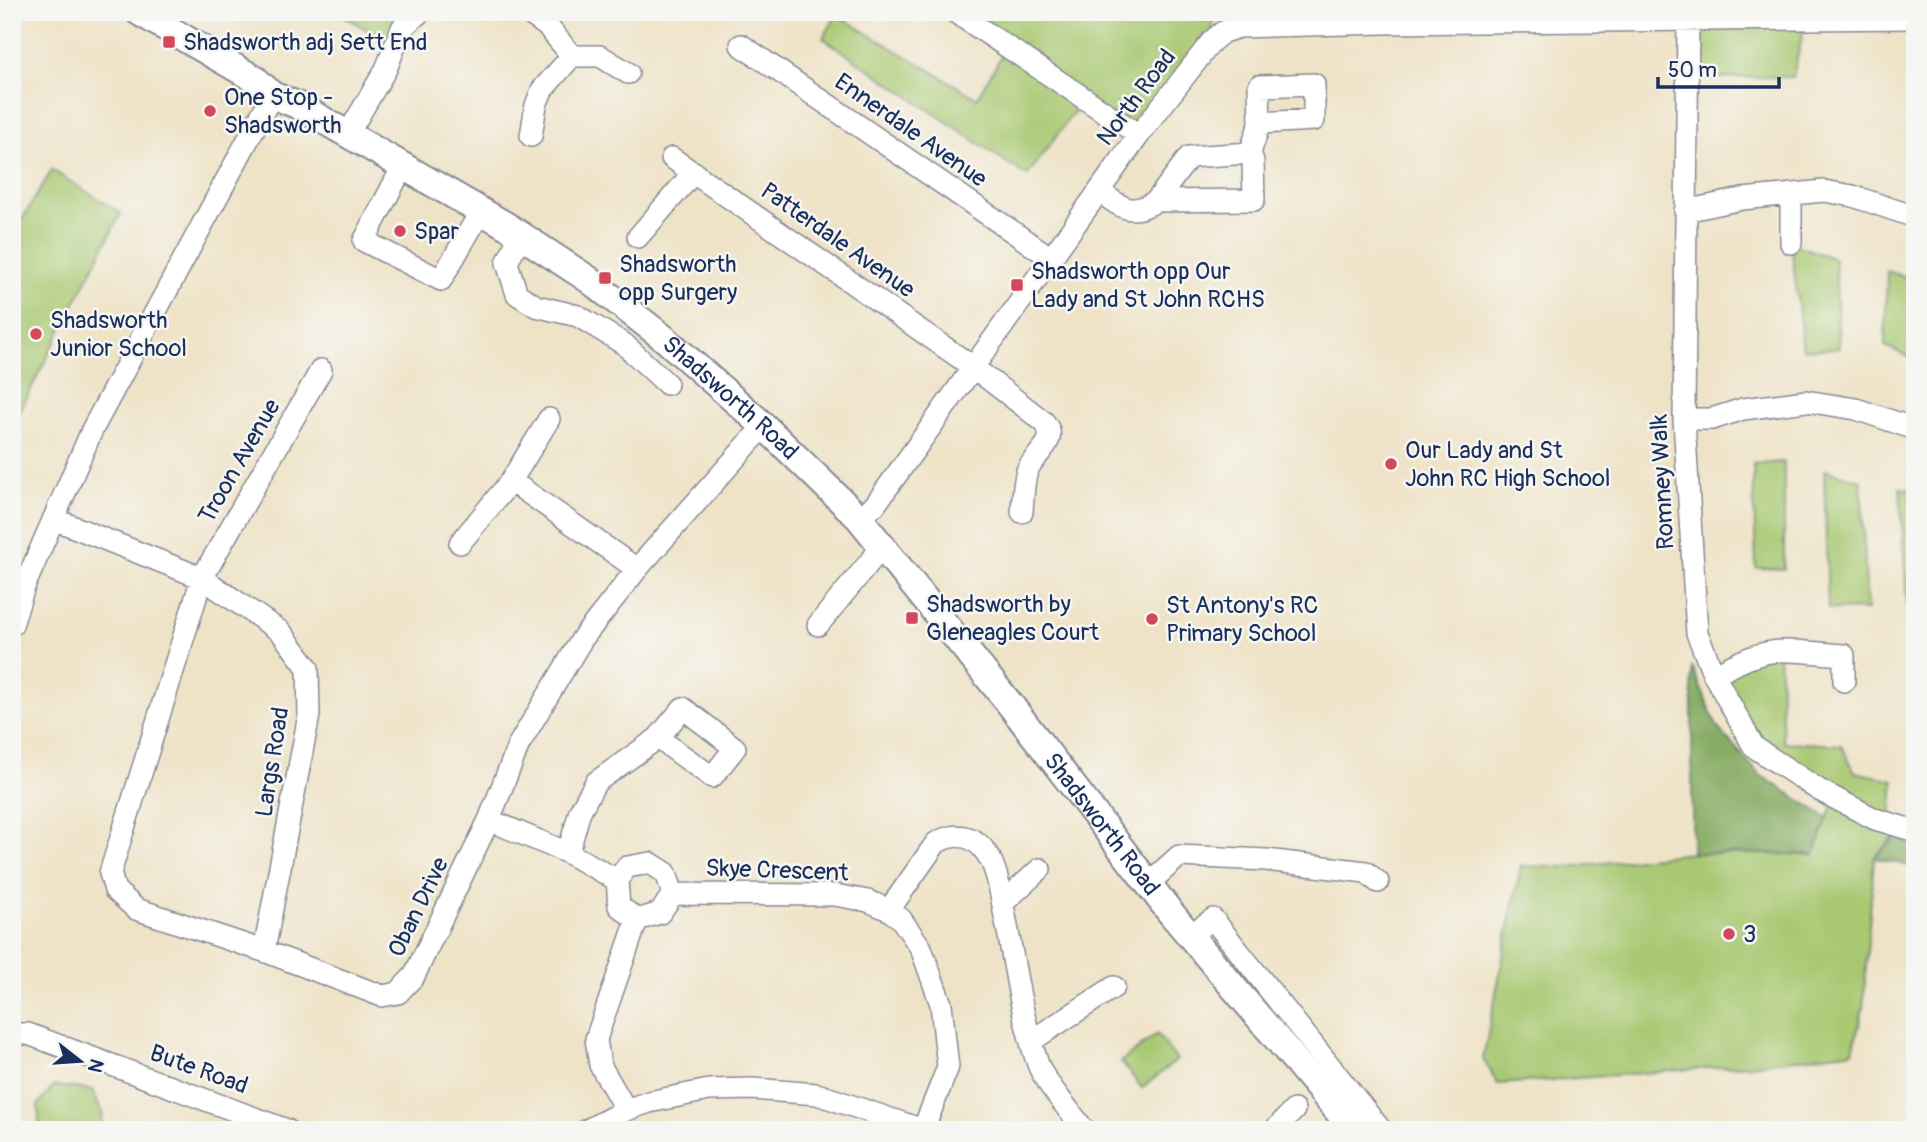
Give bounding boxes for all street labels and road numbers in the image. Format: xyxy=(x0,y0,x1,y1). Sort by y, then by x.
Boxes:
street label: North Road xyxy=(1091,43,1182,151)
street label: Ennerdale Avenue xyxy=(829,67,992,194)
street label: Patterdale Avenue xyxy=(755,176,920,304)
street label: Shadsworth Road xyxy=(656,330,804,466)
street label: Troon Avenue xyxy=(192,394,287,529)
street label: Romney Walk xyxy=(1644,413,1681,550)
street label: Largs Road xyxy=(249,705,295,819)
street label: Shadsworth Road xyxy=(1038,747,1166,902)
street label: Oban Drive xyxy=(382,852,455,962)
street label: Skye Crescent xyxy=(705,854,849,887)
street label: Bute Road xyxy=(146,1038,252,1101)

